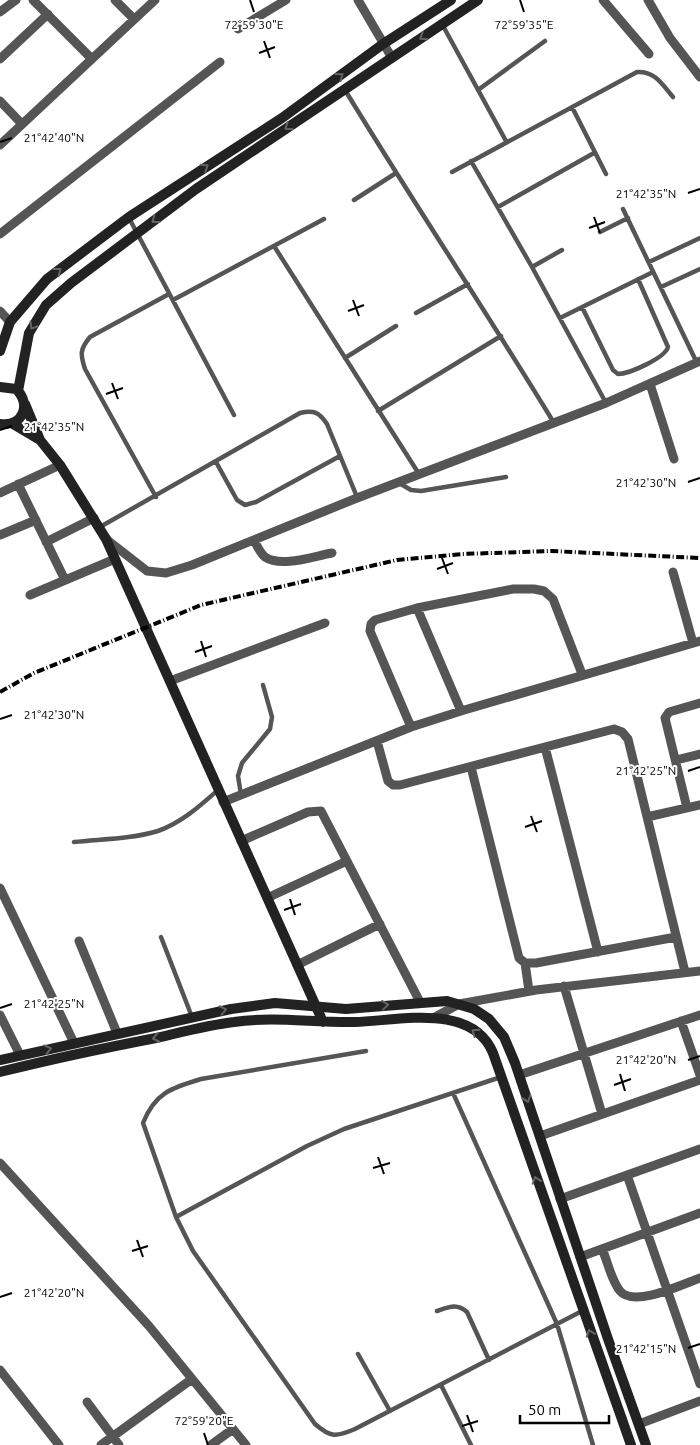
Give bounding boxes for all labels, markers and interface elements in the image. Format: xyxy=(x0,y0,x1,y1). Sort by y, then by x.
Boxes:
text: 72°59'30"E xyxy=(225,18,284,31)
text: 72°59'35"E xyxy=(495,18,554,31)
one-way arrow xyxy=(419,31,429,40)
one-way arrow xyxy=(334,73,344,82)
one-way arrow xyxy=(284,121,294,130)
text: 21°42'40"N xyxy=(24,131,84,144)
one-way arrow xyxy=(200,164,209,173)
text: 21°42'35"N xyxy=(616,187,676,200)
one-way arrow xyxy=(152,214,161,222)
one-way arrow xyxy=(52,268,61,276)
one-way arrow xyxy=(30,320,40,329)
text: 21°42'35"N xyxy=(24,420,84,433)
text: 21°42'30"N xyxy=(616,476,676,489)
text: 21°42'30"N xyxy=(24,708,84,721)
text: 21°42'25"N xyxy=(616,764,676,777)
text: 21°42'25"N xyxy=(24,997,84,1010)
one-way arrow xyxy=(381,1000,389,1011)
one-way arrow xyxy=(219,1006,228,1016)
one-way arrow xyxy=(471,1029,481,1038)
one-way arrow xyxy=(152,1032,161,1042)
one-way arrow xyxy=(43,1044,52,1055)
text: 21°42'20"N xyxy=(616,1053,676,1066)
one-way arrow xyxy=(522,1095,532,1103)
one-way arrow xyxy=(532,1176,542,1185)
text: 21°42'20"N xyxy=(24,1286,84,1299)
one-way arrow xyxy=(586,1330,596,1338)
text: 21°42'15"N xyxy=(616,1342,676,1355)
scale bar xyxy=(520,1392,609,1424)
text: 50 m xyxy=(528,1401,561,1418)
text: 72°59'20"E xyxy=(175,1414,234,1427)

